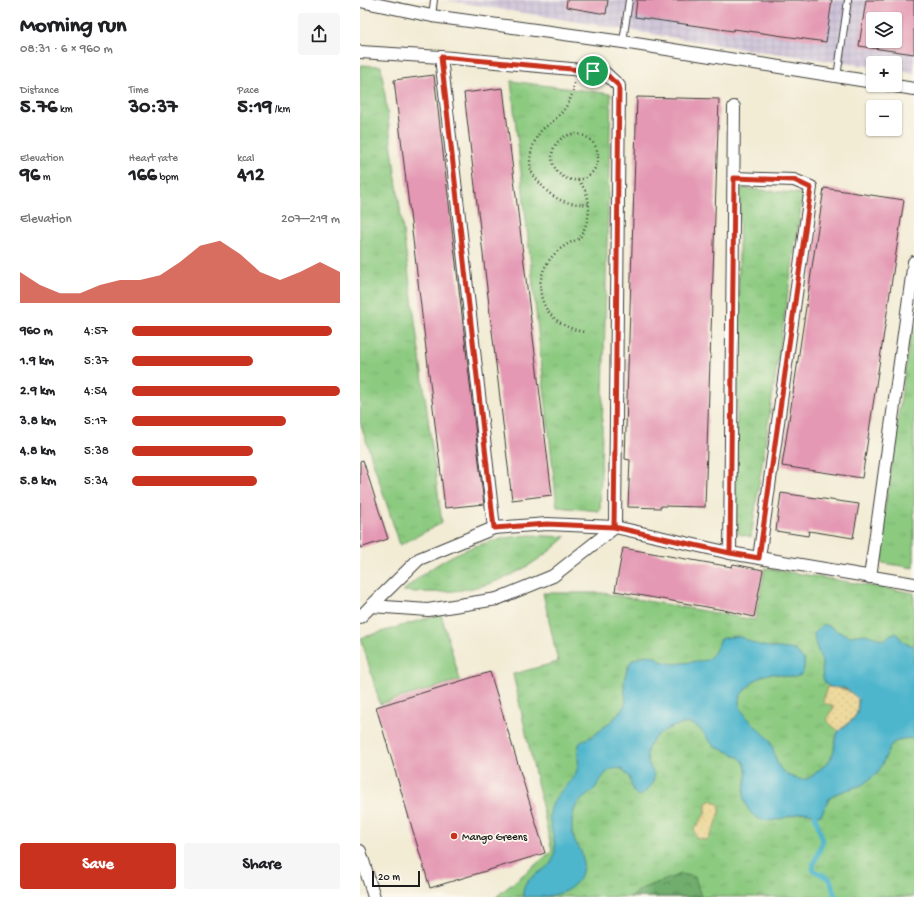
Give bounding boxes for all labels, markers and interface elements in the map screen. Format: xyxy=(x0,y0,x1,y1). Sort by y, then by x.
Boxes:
map controls xyxy=(866,12,902,136)
button: layers xyxy=(866,12,902,48)
button: share xyxy=(298,13,340,55)
text: Morning run xyxy=(20,14,126,40)
text: 08:31 · 6 × 960 m xyxy=(20,42,113,57)
pin xyxy=(576,54,610,88)
button: + xyxy=(866,56,902,92)
icon: arrive xyxy=(582,60,604,82)
text: Distance xyxy=(20,85,59,97)
text: Time xyxy=(129,85,149,97)
text: Pace xyxy=(237,85,259,97)
text: 5.76 xyxy=(20,97,57,120)
text: 30:37 xyxy=(129,97,177,120)
text: 5:19 xyxy=(237,97,272,120)
button: − xyxy=(866,100,902,136)
text: km xyxy=(57,104,73,116)
text: /km xyxy=(272,104,290,116)
text: Elevation xyxy=(20,153,64,165)
text: Heart rate xyxy=(129,153,178,165)
text: kcal xyxy=(237,153,255,165)
text: 96 xyxy=(20,165,40,188)
text: 166 xyxy=(129,165,157,188)
text: 412 xyxy=(237,165,265,188)
text: m xyxy=(40,172,51,184)
text: bpm xyxy=(157,172,179,184)
text: Elevation xyxy=(20,212,72,227)
text: 207–219 m xyxy=(281,212,340,227)
text: 960 m xyxy=(20,324,53,339)
text: 4:57 xyxy=(84,324,108,339)
text: 1.9 km xyxy=(20,354,54,369)
text: 5:37 xyxy=(84,354,108,369)
text: 2.9 km xyxy=(20,384,55,399)
text: 4:54 xyxy=(84,384,107,399)
text: 3.8 km xyxy=(20,414,56,429)
text: 5:17 xyxy=(84,414,107,429)
text: 4.8 km xyxy=(20,444,55,459)
text: 5:38 xyxy=(84,444,109,459)
text: 5.8 km xyxy=(20,474,56,489)
text: 5:34 xyxy=(84,474,108,489)
marker: Mango Greens xyxy=(449,831,459,841)
place label: Mango Greens xyxy=(462,832,528,844)
button: Save xyxy=(20,843,176,889)
button: Share xyxy=(184,843,340,889)
scale bar xyxy=(372,869,420,888)
text: 20 m xyxy=(378,872,400,884)

